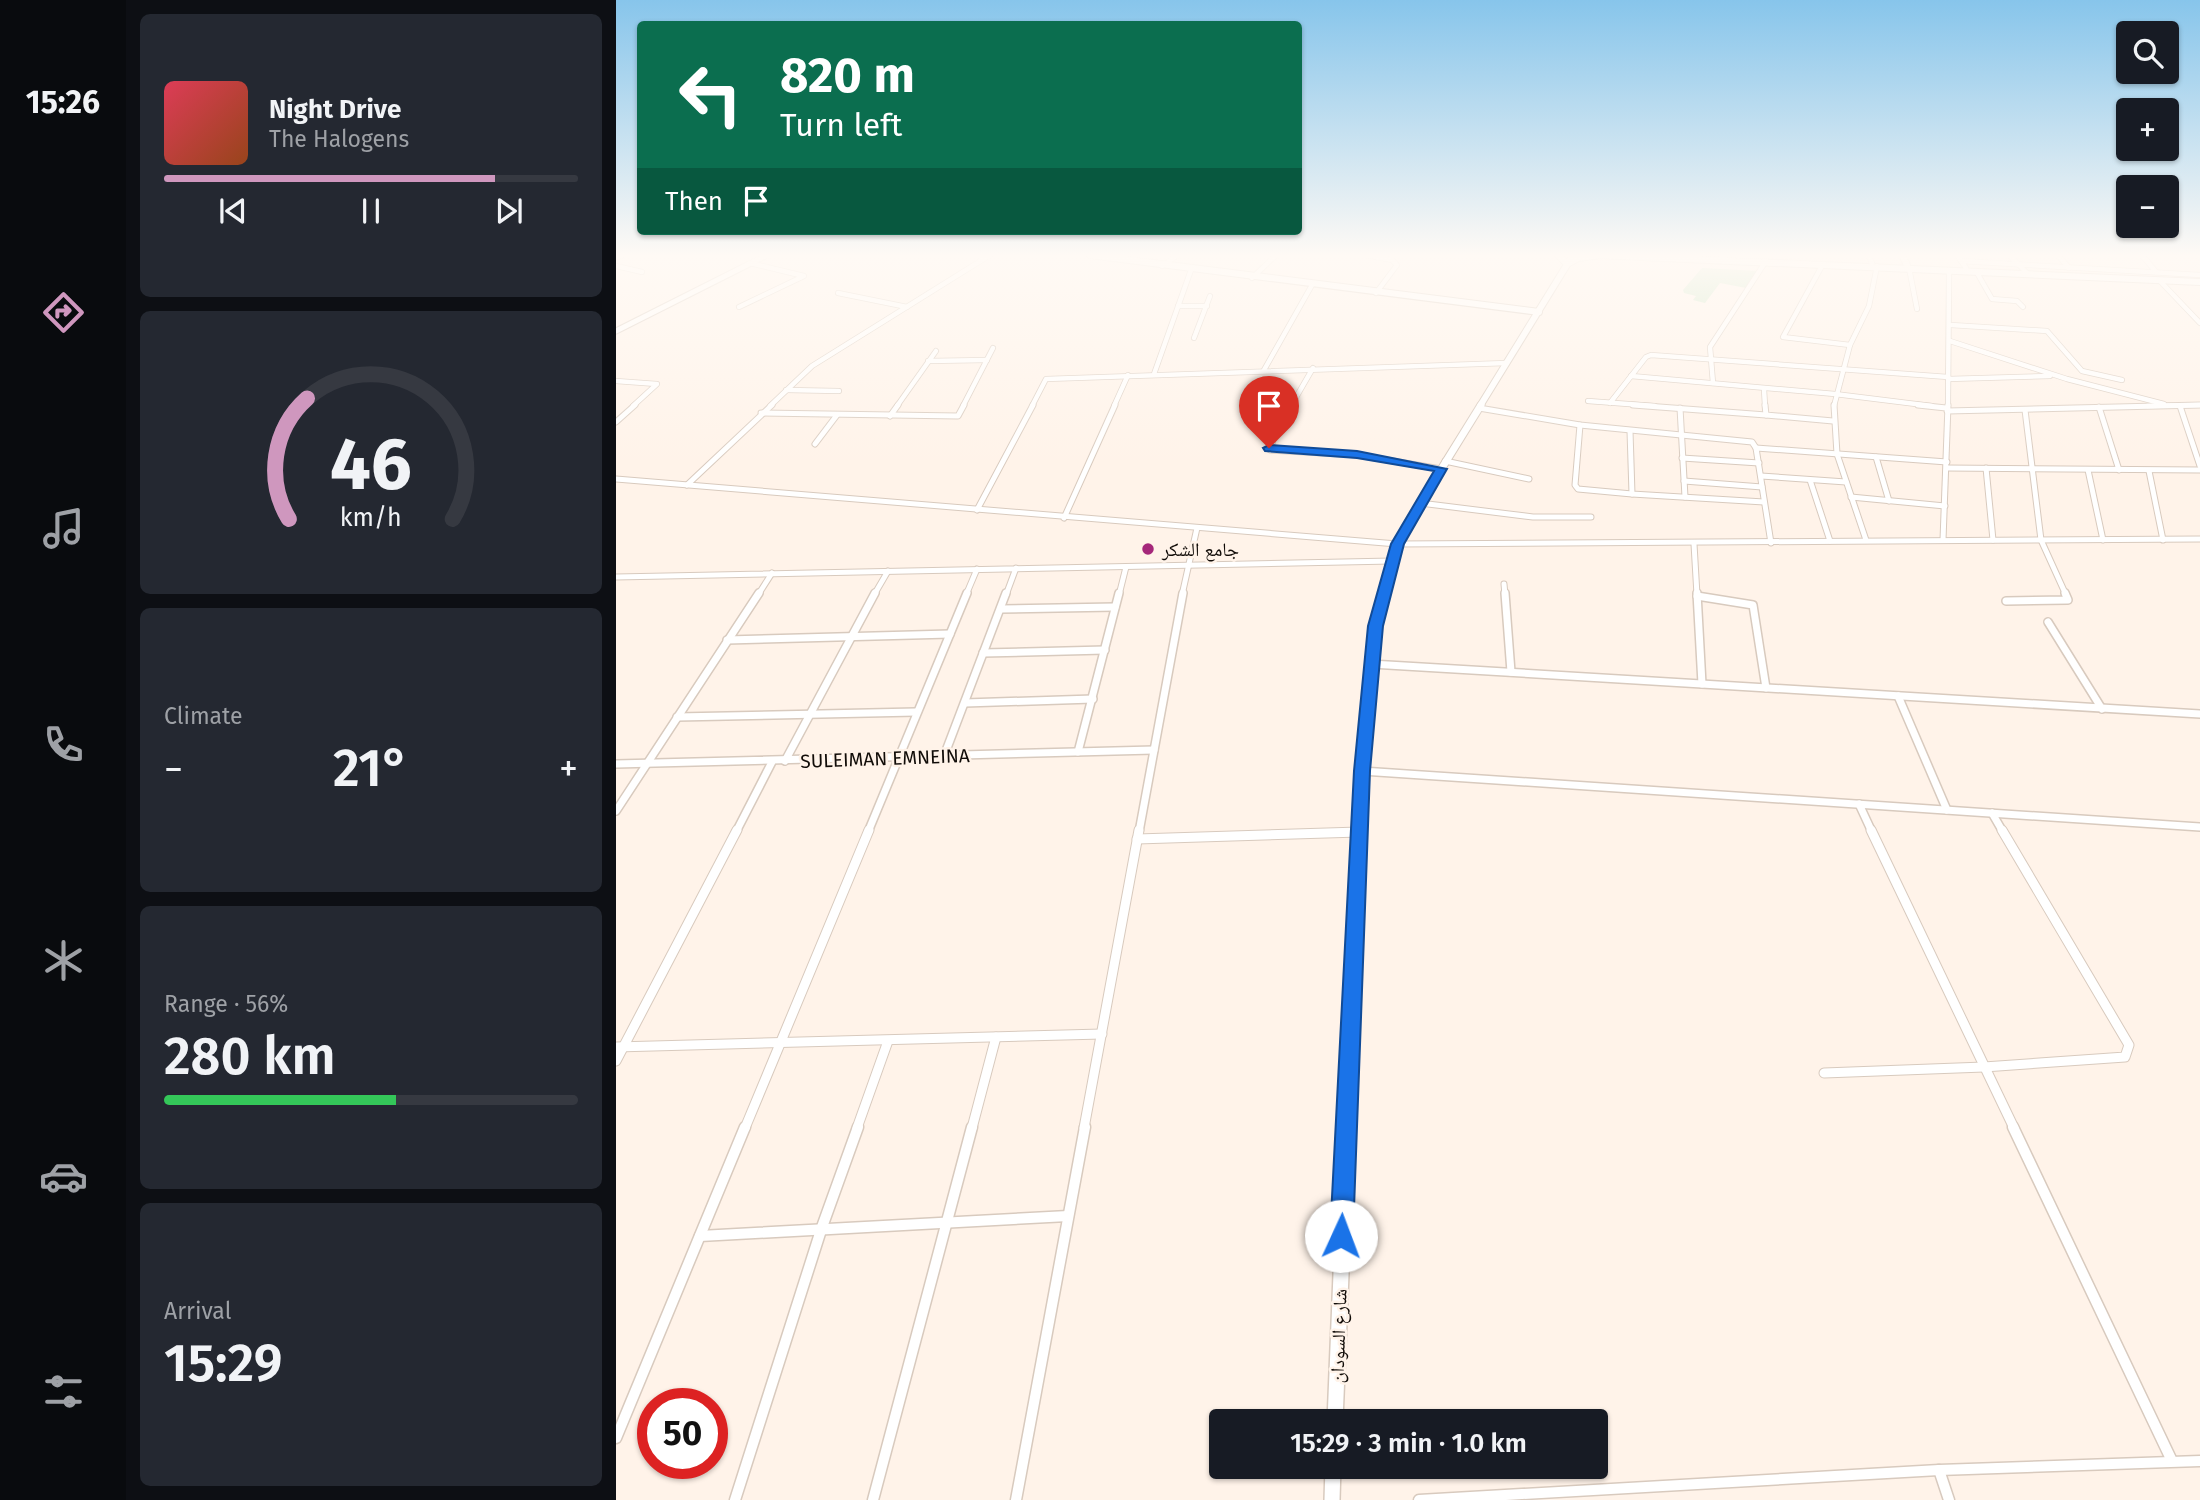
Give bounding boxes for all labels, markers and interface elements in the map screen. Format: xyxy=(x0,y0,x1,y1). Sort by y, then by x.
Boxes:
map controls xyxy=(2116,21,2179,238)
button: search xyxy=(2116,21,2179,84)
text: 820 m xyxy=(780,46,915,105)
icon: left xyxy=(665,49,756,140)
text: 15:26 xyxy=(26,83,100,121)
text: Night Drive xyxy=(269,94,401,125)
button: + xyxy=(2116,98,2179,161)
text: Turn left xyxy=(780,106,902,144)
text: The Halogens xyxy=(269,125,409,153)
button: − xyxy=(2116,175,2179,238)
icon: arrive xyxy=(737,182,775,220)
text: Then xyxy=(665,186,723,217)
icon: previous xyxy=(214,192,252,230)
icon: pause xyxy=(352,192,390,230)
icon: next xyxy=(490,192,528,230)
icon: directions xyxy=(39,288,88,337)
pin xyxy=(1239,376,1299,448)
icon: arrive xyxy=(1250,387,1288,425)
text: 46 xyxy=(330,421,412,508)
text: km/h xyxy=(340,503,402,533)
icon: music xyxy=(39,504,88,553)
place label: جامع الشكر xyxy=(1161,538,1239,562)
marker: جامع الشكر xyxy=(1140,541,1156,557)
text: Climate xyxy=(164,702,243,730)
icon: phone xyxy=(39,720,88,769)
text: 21° xyxy=(333,737,409,800)
street label: SULEIMAN EMNEINA xyxy=(800,744,970,773)
text: − xyxy=(164,746,183,792)
text: + xyxy=(559,746,578,792)
icon: climate xyxy=(39,936,88,985)
text: Range · 56% xyxy=(164,990,288,1018)
text: 280 km xyxy=(164,1025,336,1088)
icon: car xyxy=(39,1152,88,1201)
position arrow xyxy=(1304,1199,1378,1273)
street label: شارع السودان xyxy=(1325,1288,1352,1384)
text: Arrival xyxy=(164,1297,231,1325)
text: 15:29 xyxy=(164,1332,282,1395)
icon: filters xyxy=(39,1367,88,1416)
speed limit sign: 50 xyxy=(637,1388,728,1479)
text: 15:29 · 3 min · 1.0 km xyxy=(1290,1428,1527,1459)

